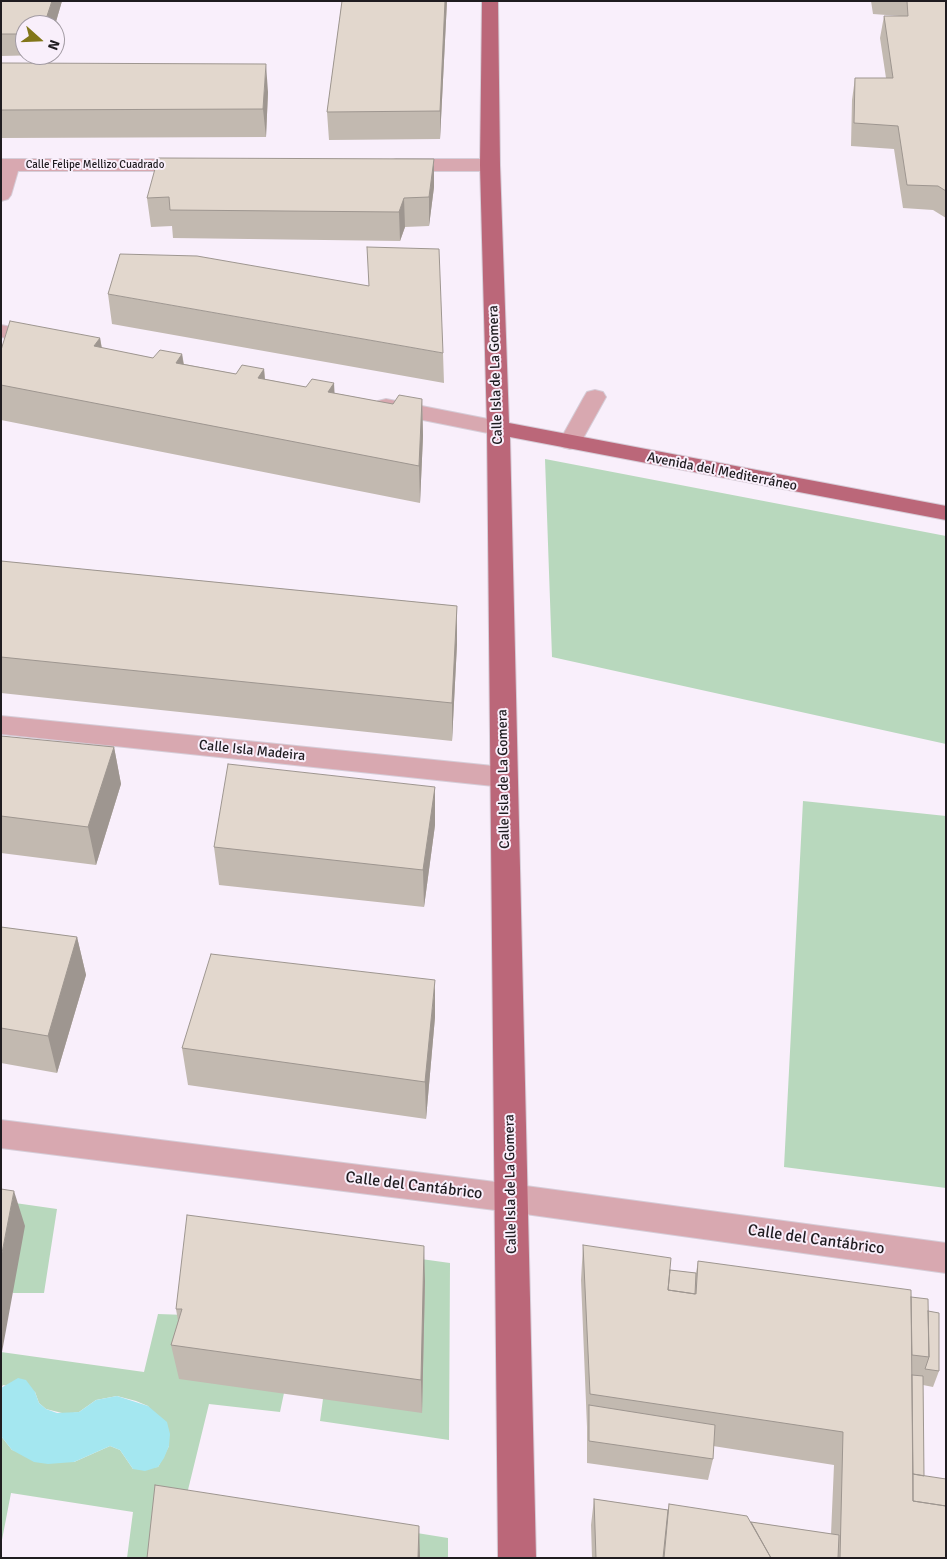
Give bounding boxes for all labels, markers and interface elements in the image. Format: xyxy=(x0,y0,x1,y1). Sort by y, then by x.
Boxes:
north arrow xyxy=(15,15,65,65)
text: N xyxy=(44,37,63,52)
street label: Calle Felipe Mellizo Cuadrado xyxy=(26,158,164,172)
street label: Calle Isla de La Gomera xyxy=(485,305,507,445)
street label: Avenida del Mediterráneo xyxy=(646,449,798,495)
street label: Calle Isla de La Gomera xyxy=(494,709,514,849)
street label: Calle Isla Madeira xyxy=(198,737,306,765)
street label: Calle Isla de La Gomera xyxy=(501,1114,521,1254)
street label: Calle del Cantábrico xyxy=(344,1168,484,1204)
street label: Calle del Cantábrico xyxy=(746,1221,886,1259)

